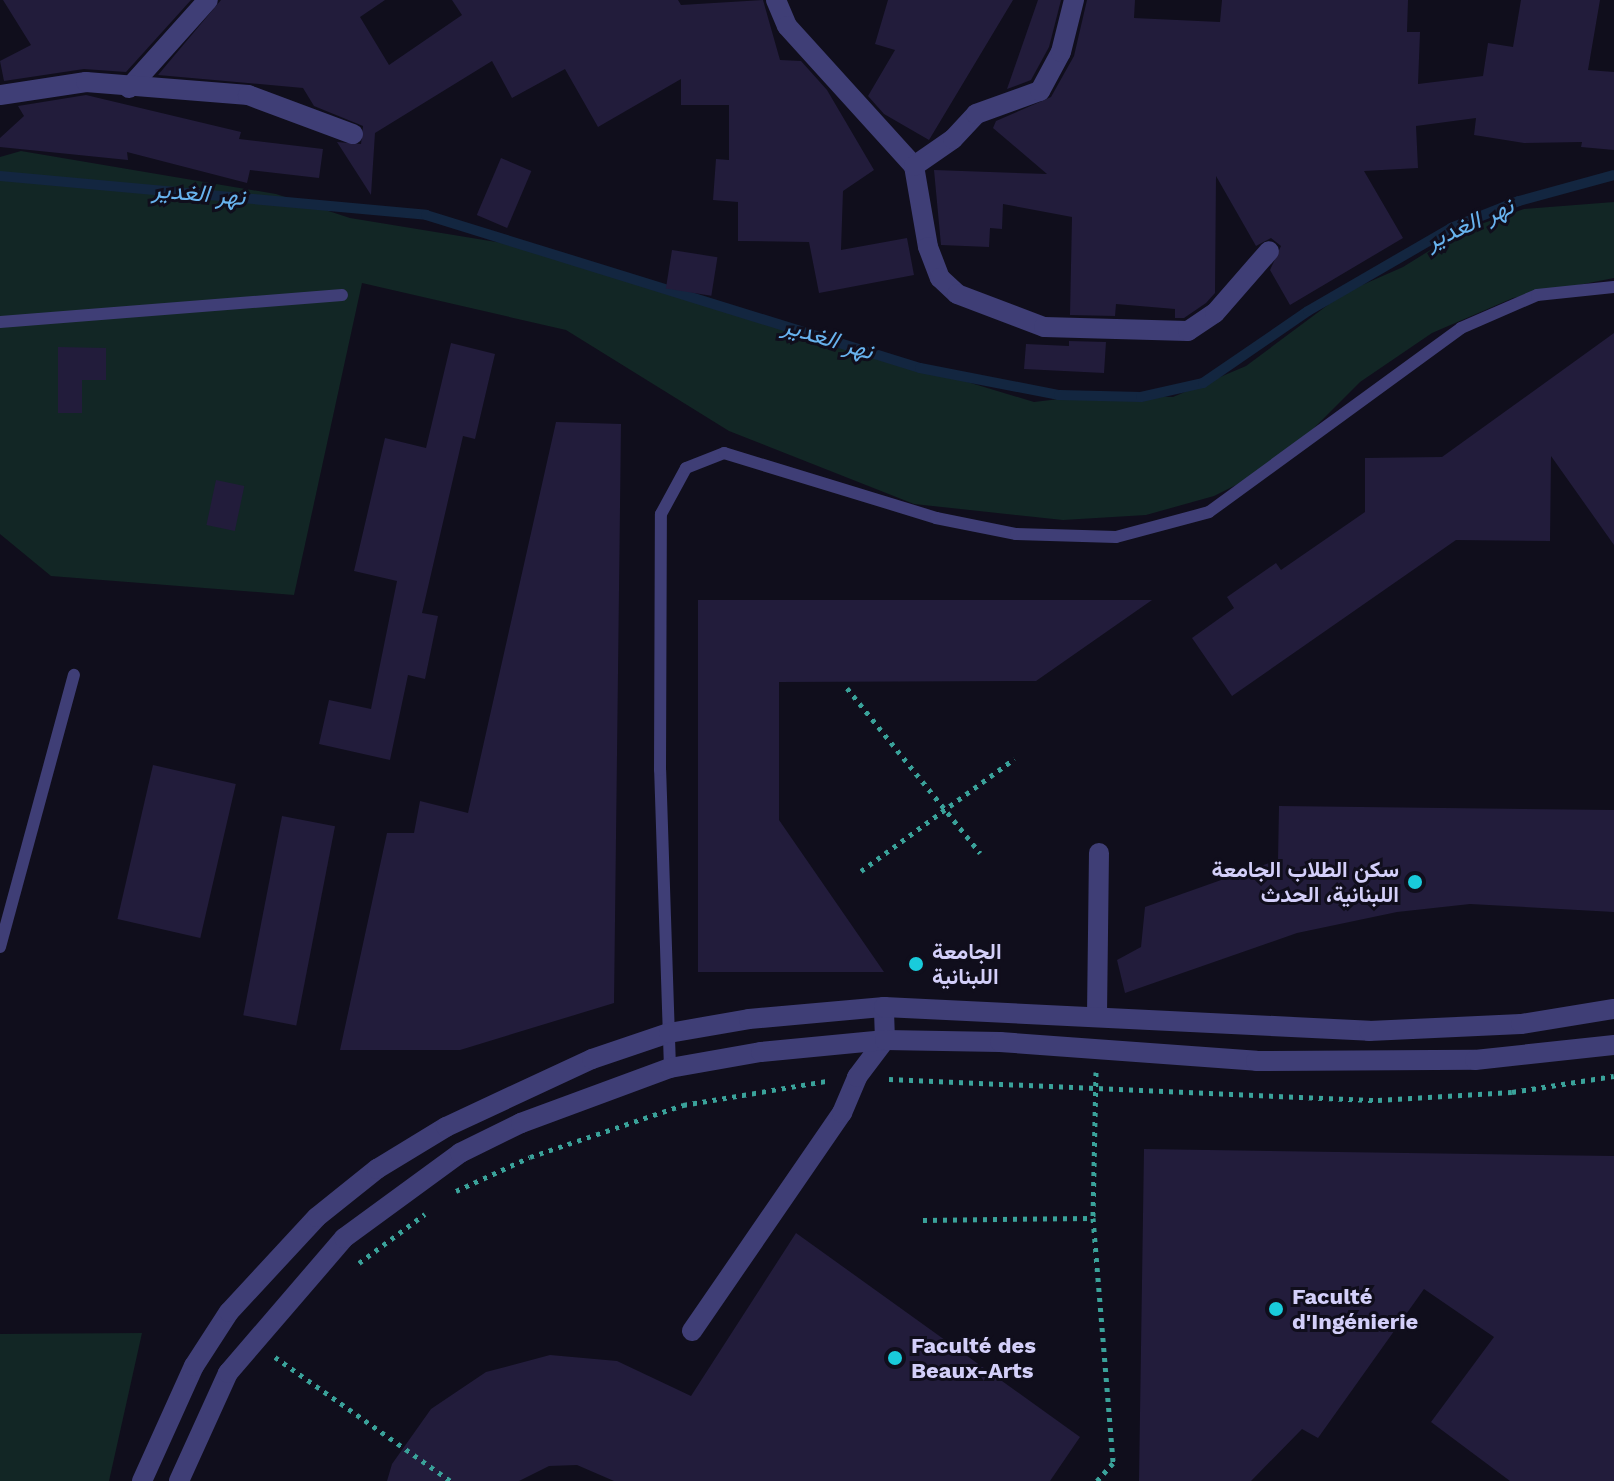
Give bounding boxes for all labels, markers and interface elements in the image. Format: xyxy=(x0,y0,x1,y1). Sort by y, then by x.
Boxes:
water label: نهر الغدير xyxy=(152,176,246,212)
water label: نهر الغدير xyxy=(1422,192,1518,256)
water label: نهر الغدير xyxy=(779,312,877,366)
place label: سكن الطلاب الجامعة اللبنانية، الحدث xyxy=(1212,856,1399,908)
marker: سكن الطلاب الجامعة اللبنانية، الحدث xyxy=(1406,873,1424,891)
place label: الجامعة اللبنانية xyxy=(932,938,1002,990)
marker: الجامعة اللبنانية xyxy=(907,955,925,973)
place label: Faculté d'Ingénierie xyxy=(1292,1283,1418,1334)
marker: Faculté d'Ingénierie xyxy=(1267,1300,1285,1318)
place label: Faculté des Beaux-Arts xyxy=(911,1332,1036,1384)
marker: Faculté des Beaux-Arts xyxy=(886,1349,904,1367)

